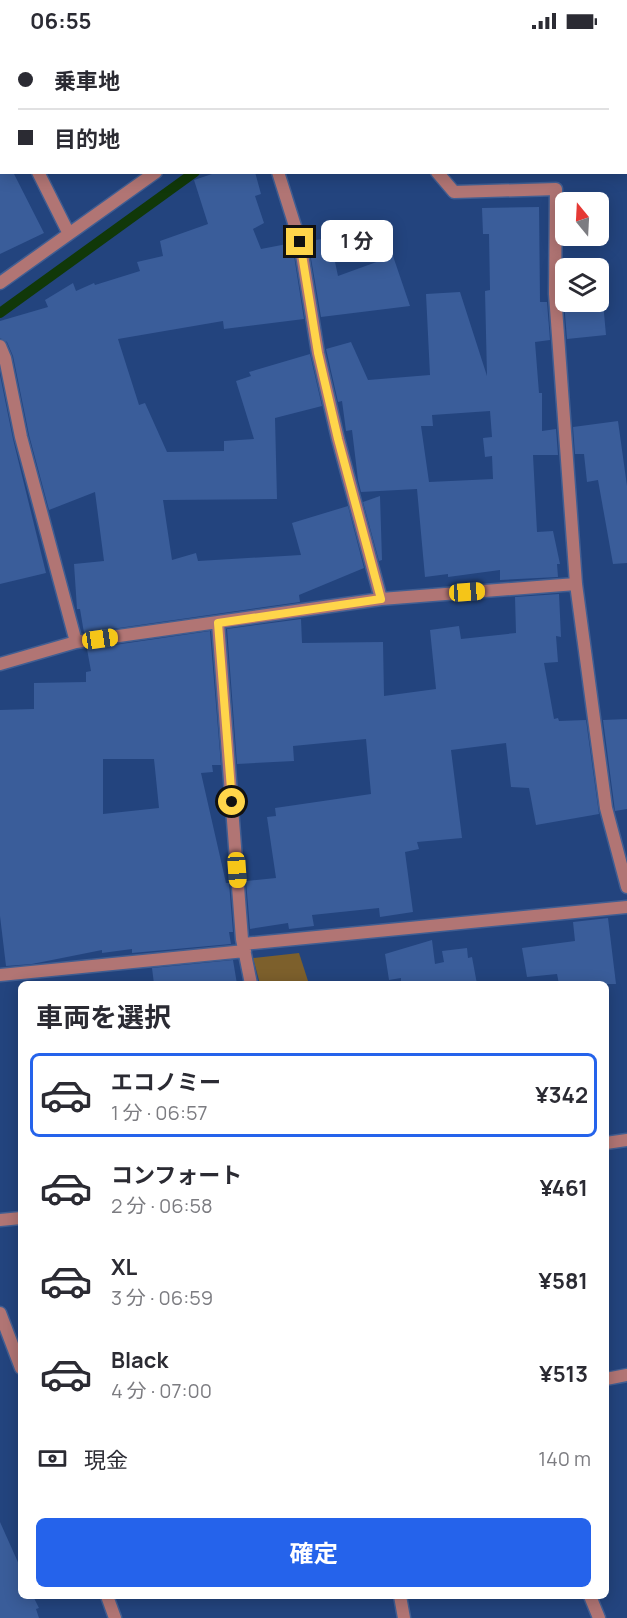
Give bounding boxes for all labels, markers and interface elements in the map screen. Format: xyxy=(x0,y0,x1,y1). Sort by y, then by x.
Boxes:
text: 06:55 xyxy=(30,6,91,36)
text: 乗車地 xyxy=(54,66,120,96)
text: 目的地 xyxy=(54,124,120,154)
north arrow xyxy=(555,192,609,246)
map controls xyxy=(555,192,609,312)
callout: 1 分 xyxy=(321,221,393,263)
text: 1 分 xyxy=(341,227,373,254)
route end xyxy=(286,228,313,255)
button: layers xyxy=(555,258,609,312)
car xyxy=(448,582,486,602)
car xyxy=(81,628,119,650)
route start xyxy=(218,788,245,815)
car xyxy=(227,851,247,889)
text: 車両を選択 xyxy=(36,998,171,1035)
text: エコノミー xyxy=(111,1067,221,1097)
icon: car xyxy=(39,1068,93,1122)
text: ¥342 xyxy=(535,1080,588,1110)
text: 1 分 · 06:57 xyxy=(111,1099,208,1126)
text: コンフォート xyxy=(111,1160,242,1190)
icon: car xyxy=(39,1161,93,1215)
text: ¥461 xyxy=(540,1173,588,1203)
text: 2 分 · 06:58 xyxy=(111,1192,213,1219)
text: XL xyxy=(111,1252,137,1282)
icon: car xyxy=(39,1254,93,1308)
text: ¥581 xyxy=(539,1266,588,1296)
text: 3 分 · 06:59 xyxy=(111,1284,213,1311)
text: Black xyxy=(111,1345,168,1375)
icon: car xyxy=(39,1347,93,1401)
text: ¥513 xyxy=(539,1359,588,1389)
text: 4 分 · 07:00 xyxy=(111,1377,212,1404)
icon: cash xyxy=(36,1442,69,1475)
text: 現金 xyxy=(84,1445,128,1475)
text: 140 m xyxy=(538,1445,591,1472)
button: 確定 xyxy=(36,1518,591,1587)

